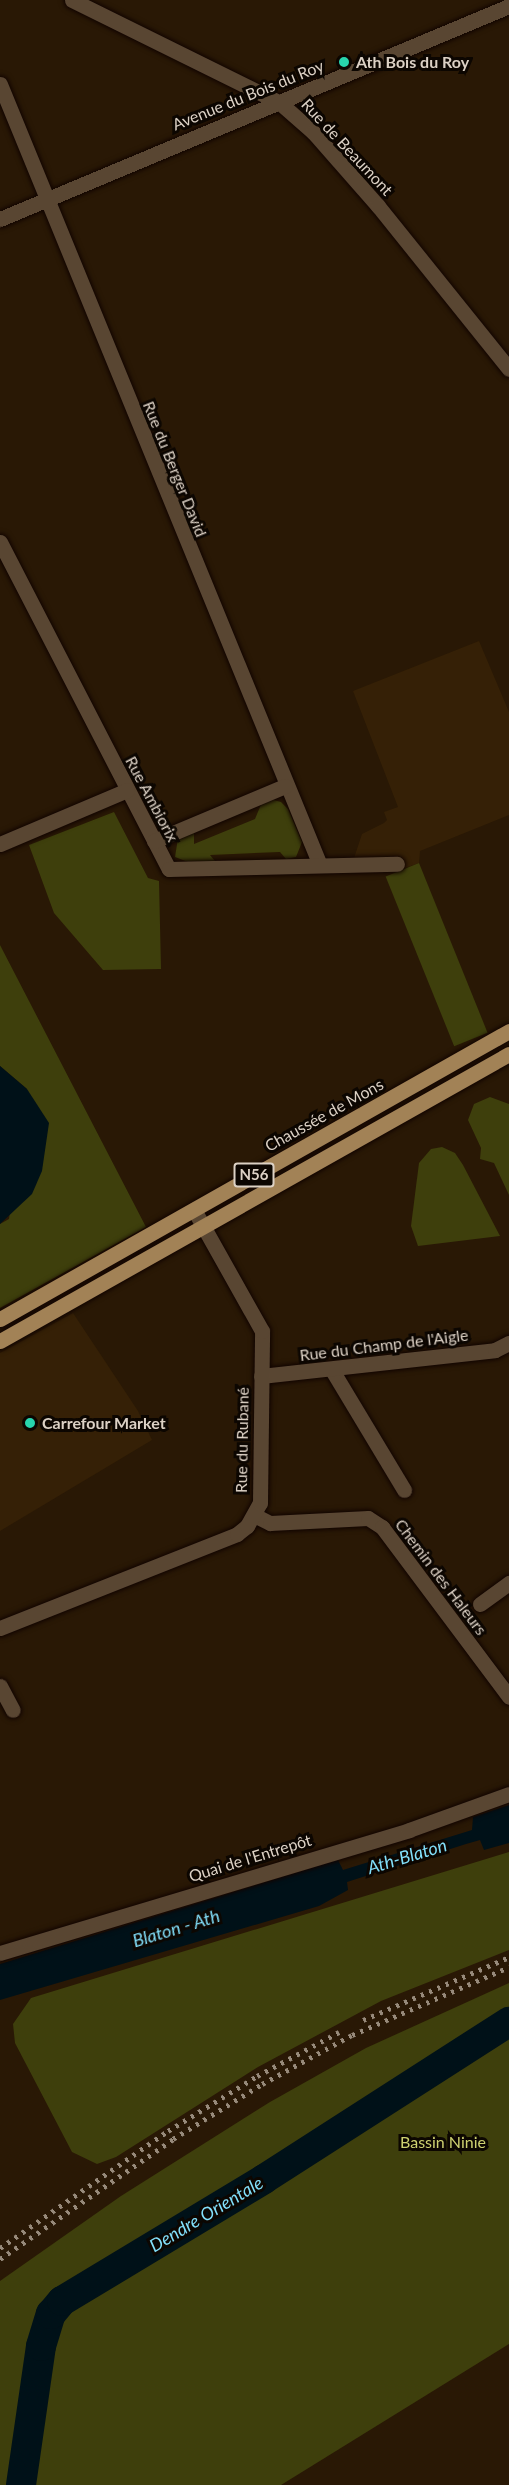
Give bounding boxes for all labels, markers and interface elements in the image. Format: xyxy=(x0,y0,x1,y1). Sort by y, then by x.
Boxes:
place label: Ath Bois du Roy xyxy=(356,52,469,72)
marker: Ath Bois du Roy xyxy=(337,55,351,69)
street label: Avenue du Bois du Roy xyxy=(169,56,327,134)
street label: Rue de Beaumont xyxy=(297,95,397,199)
street label: Rue du Berger David xyxy=(139,398,211,540)
street label: Rue Ambiorix xyxy=(121,753,183,845)
street label: Chaussée de Mons xyxy=(261,1075,387,1155)
road number: N56 xyxy=(233,1163,275,1187)
street label: Rue du Champ de l'Aigle xyxy=(299,1325,469,1365)
street label: Rue du Rubané xyxy=(231,1387,253,1493)
place label: Carrefour Market xyxy=(42,1413,166,1433)
marker: Carrefour Market xyxy=(23,1416,37,1430)
street label: Chemin des Haleurs xyxy=(391,1515,491,1639)
street label: Quai de l'Entrepôt xyxy=(186,1830,314,1886)
water label: Ath-Blaton xyxy=(365,1834,449,1878)
water label: Blaton - Ath xyxy=(130,1904,222,1952)
park label: Bassin Ninie xyxy=(400,2132,486,2152)
water label: Dendre Orientale xyxy=(145,2172,267,2256)

